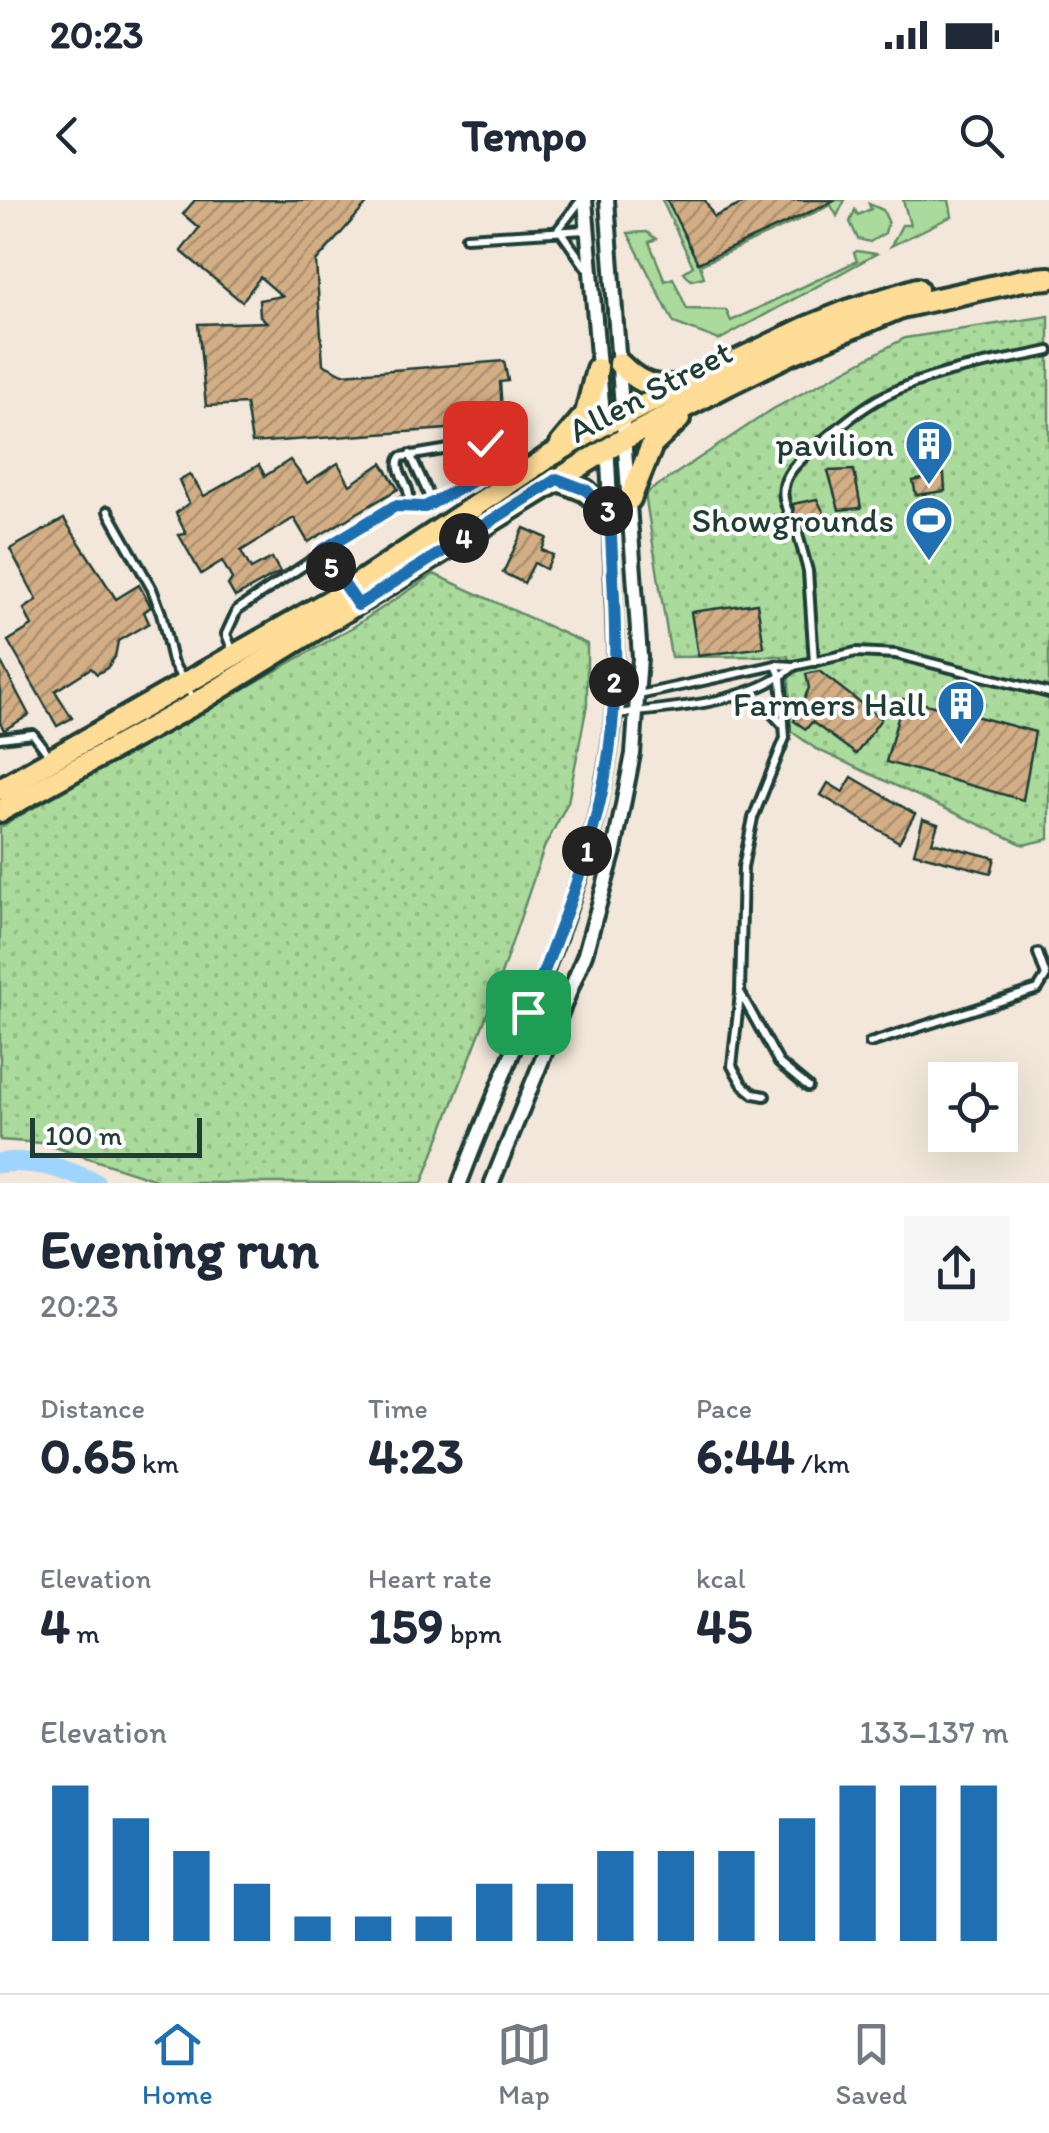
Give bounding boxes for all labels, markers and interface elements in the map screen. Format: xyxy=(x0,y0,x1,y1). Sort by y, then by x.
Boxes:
text: 20:23 xyxy=(50,12,143,58)
icon: back xyxy=(40,108,95,163)
text: Tempo xyxy=(462,108,587,162)
icon: search xyxy=(954,108,1009,163)
street label: Allen Street xyxy=(561,330,739,452)
pin xyxy=(443,401,528,486)
icon: check xyxy=(458,416,513,471)
building icon: pavilion xyxy=(903,418,955,486)
place label: pavilion xyxy=(776,423,894,465)
pin: 3 xyxy=(583,486,633,536)
text: 3 xyxy=(600,494,616,528)
sports icon: Showgrounds xyxy=(903,494,955,562)
place label: Showgrounds xyxy=(691,499,894,541)
pin: 4 xyxy=(439,513,489,563)
text: 4 xyxy=(456,521,472,555)
pin: 5 xyxy=(306,542,356,592)
text: 5 xyxy=(324,550,338,584)
pin: 2 xyxy=(589,657,639,707)
text: 2 xyxy=(607,665,621,699)
building icon: Farmers Hall xyxy=(935,678,987,746)
place label: Farmers Hall xyxy=(733,683,926,725)
pin: 1 xyxy=(562,826,612,876)
text: 1 xyxy=(581,834,594,868)
pin xyxy=(486,970,571,1055)
icon: arrive xyxy=(501,985,556,1040)
map controls xyxy=(928,1062,1018,1152)
button: locate xyxy=(928,1062,1018,1152)
scale bar xyxy=(30,1113,202,1158)
text: 100 m xyxy=(45,1118,122,1152)
text: Evening run xyxy=(40,1216,319,1282)
button: share xyxy=(904,1216,1009,1321)
text: 20:23 xyxy=(40,1287,119,1325)
text: Distance xyxy=(40,1391,145,1425)
text: Time xyxy=(368,1391,428,1425)
text: Pace xyxy=(696,1391,752,1425)
text: 0.65 xyxy=(40,1425,136,1486)
text: 4:23 xyxy=(368,1425,464,1486)
text: 6:44 xyxy=(696,1425,795,1486)
text: km xyxy=(136,1446,179,1480)
text: /km xyxy=(795,1446,850,1480)
text: Elevation xyxy=(40,1561,151,1595)
text: Heart rate xyxy=(368,1561,492,1595)
text: kcal xyxy=(696,1561,746,1595)
text: 4 xyxy=(40,1595,70,1656)
text: 159 xyxy=(368,1595,444,1656)
text: 45 xyxy=(696,1595,752,1656)
text: m xyxy=(70,1616,100,1650)
text: bpm xyxy=(444,1616,502,1650)
text: Elevation xyxy=(40,1713,167,1751)
text: 133–137 m xyxy=(859,1713,1009,1751)
tab: Home xyxy=(142,2017,213,2111)
tab: Map xyxy=(497,2017,552,2111)
tab: Saved xyxy=(836,2017,907,2111)

